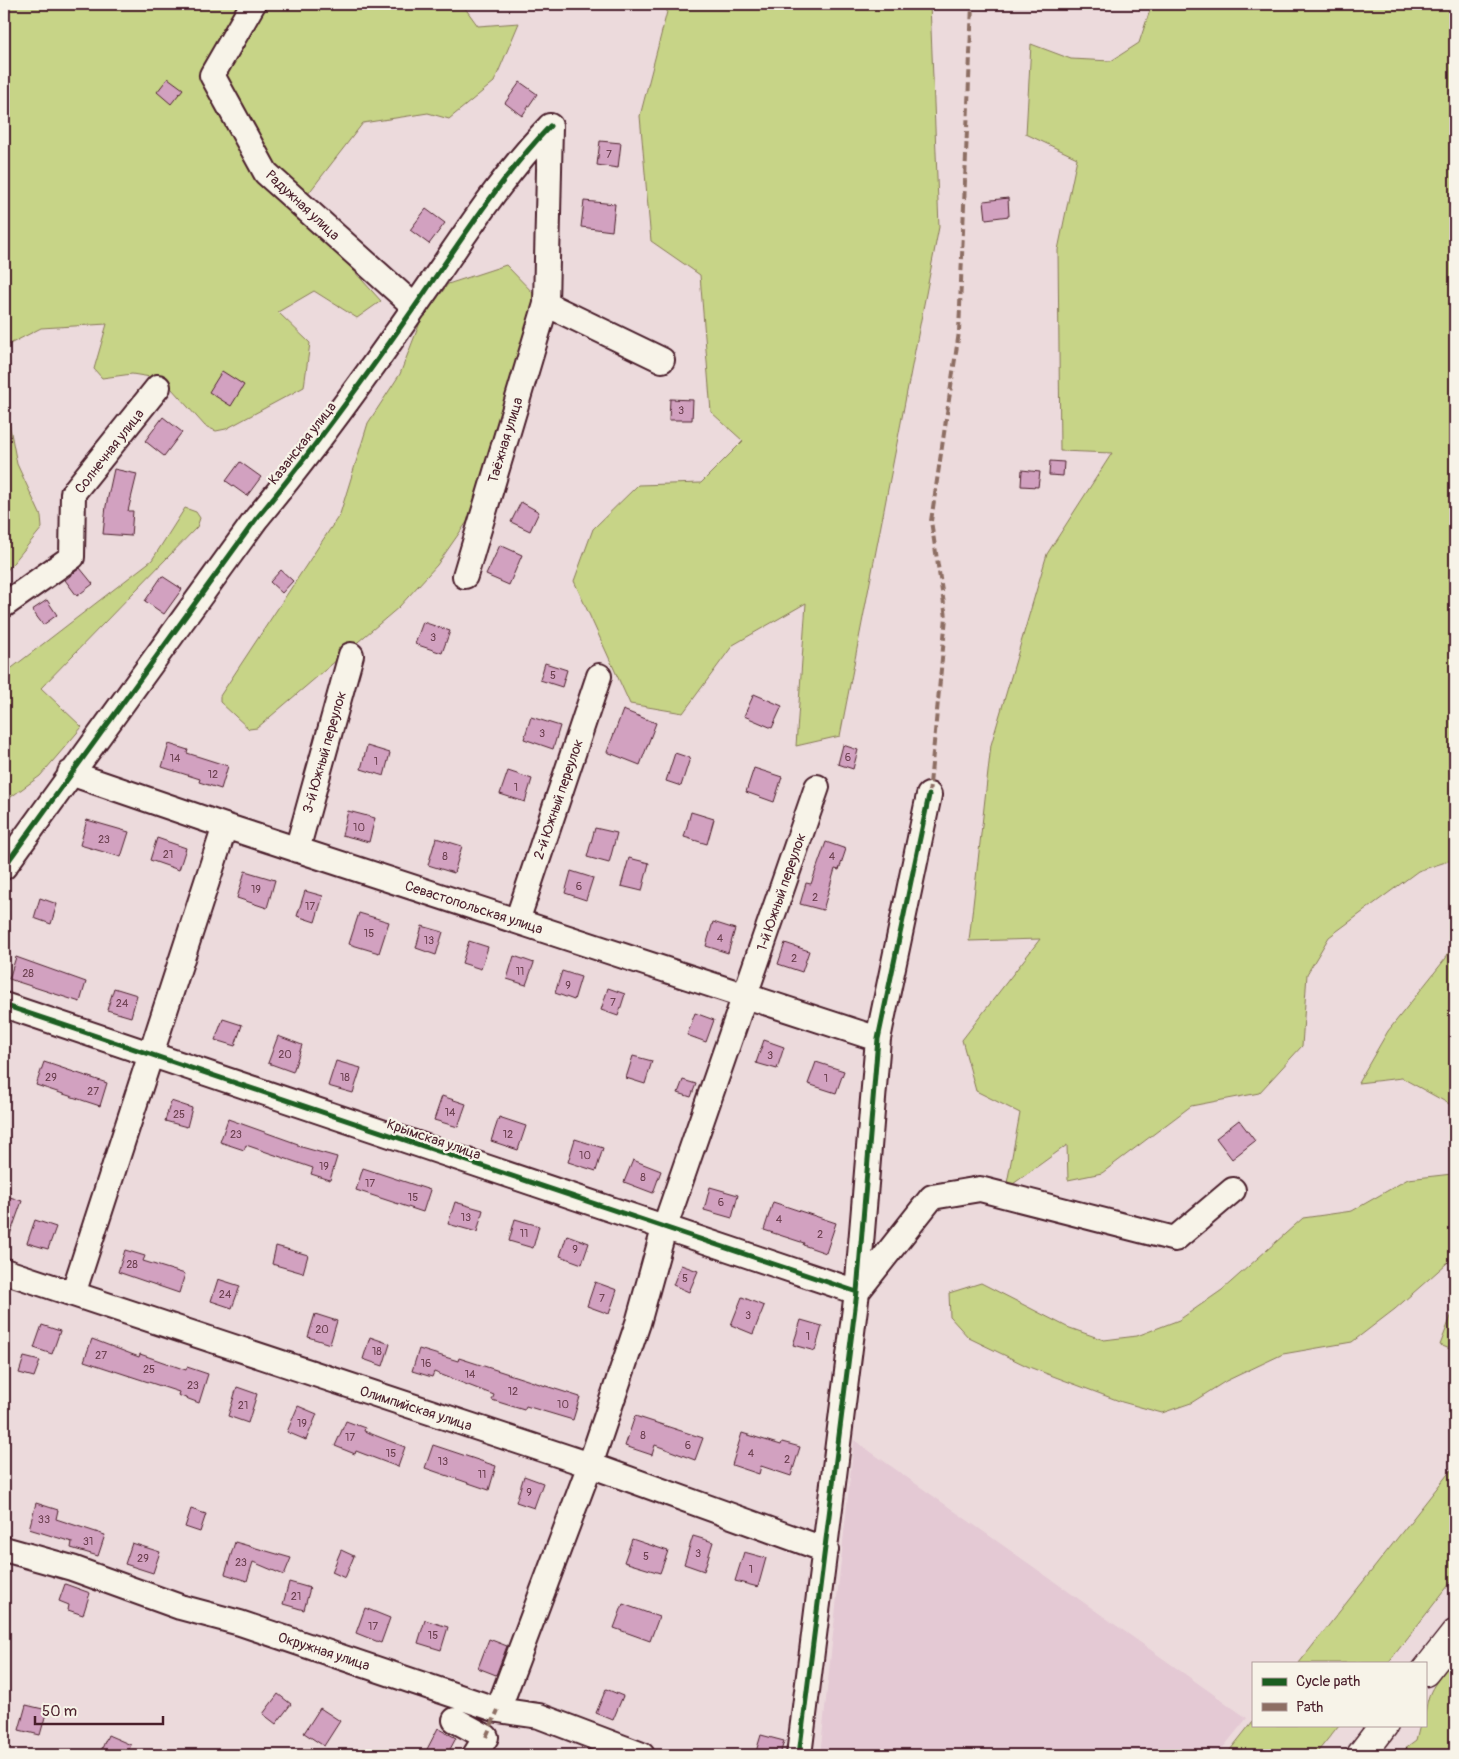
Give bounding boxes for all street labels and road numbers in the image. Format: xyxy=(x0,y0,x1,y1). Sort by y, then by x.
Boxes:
street label: Радужная улица xyxy=(262,167,343,244)
street label: Таёжная улица xyxy=(484,395,527,485)
street label: Казанская улица xyxy=(265,399,340,488)
street label: Солнечная улица xyxy=(71,406,148,497)
street label: 3-й Южный переулок xyxy=(299,689,350,815)
street label: 2-й Южный переулок xyxy=(530,737,587,861)
street label: 1-й Южный переулок xyxy=(753,831,810,953)
street label: Севастопольская улица xyxy=(403,877,545,938)
street label: Крымская улица xyxy=(385,1115,483,1163)
street label: Олимпийская улица xyxy=(358,1382,474,1435)
street label: Окружная улица xyxy=(276,1629,372,1674)

